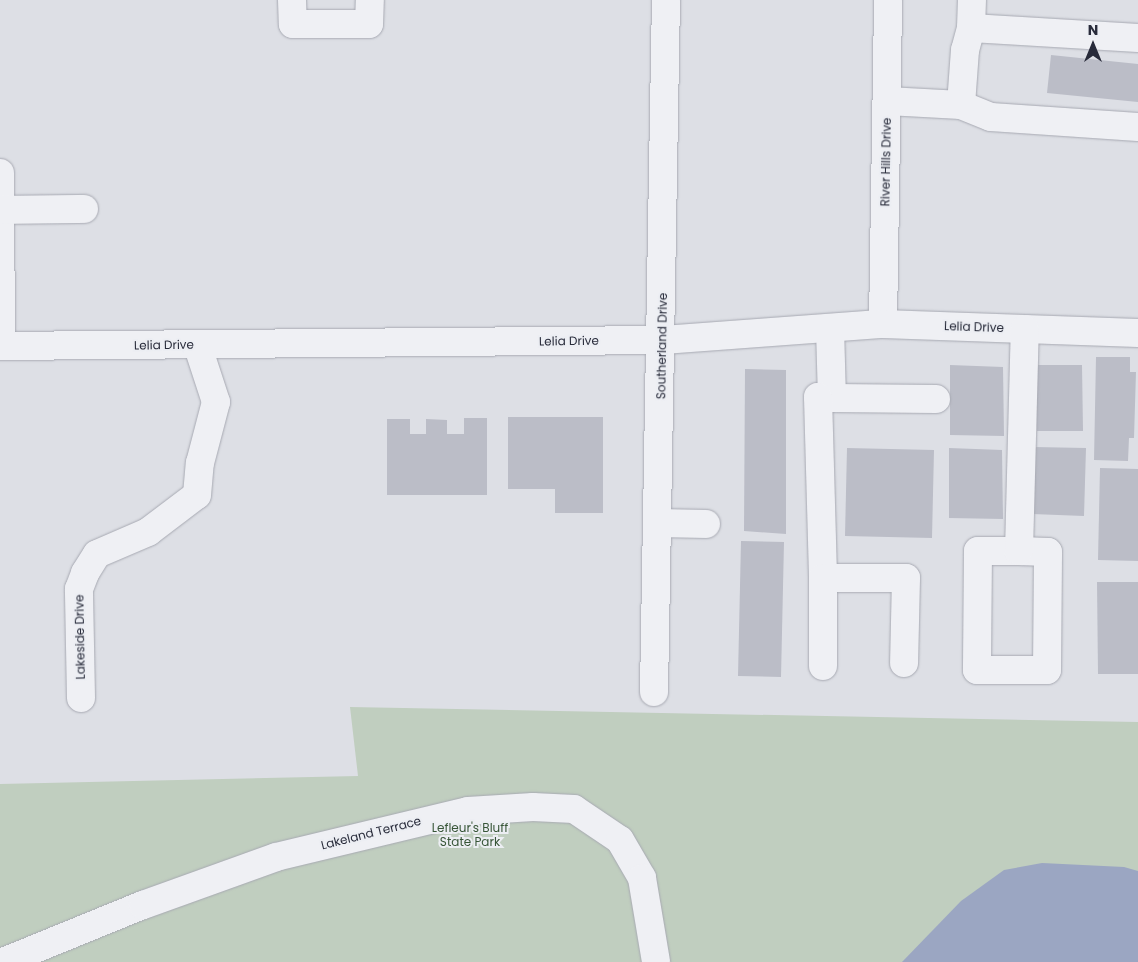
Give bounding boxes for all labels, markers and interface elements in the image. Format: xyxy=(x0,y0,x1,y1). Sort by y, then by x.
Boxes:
north arrow xyxy=(1068,20,1118,70)
text: N xyxy=(1088,20,1098,40)
street label: River Hills Drive xyxy=(878,117,894,207)
street label: Southerland Drive xyxy=(654,293,670,399)
street label: Lelia Drive xyxy=(944,319,1004,335)
street label: Lelia Drive xyxy=(539,333,599,349)
street label: Lelia Drive xyxy=(134,337,194,353)
street label: Lakeside Drive xyxy=(72,594,88,680)
street label: Lakeland Terrace xyxy=(319,814,423,852)
park label: Lefleur's Bluff State Park xyxy=(432,821,508,849)

